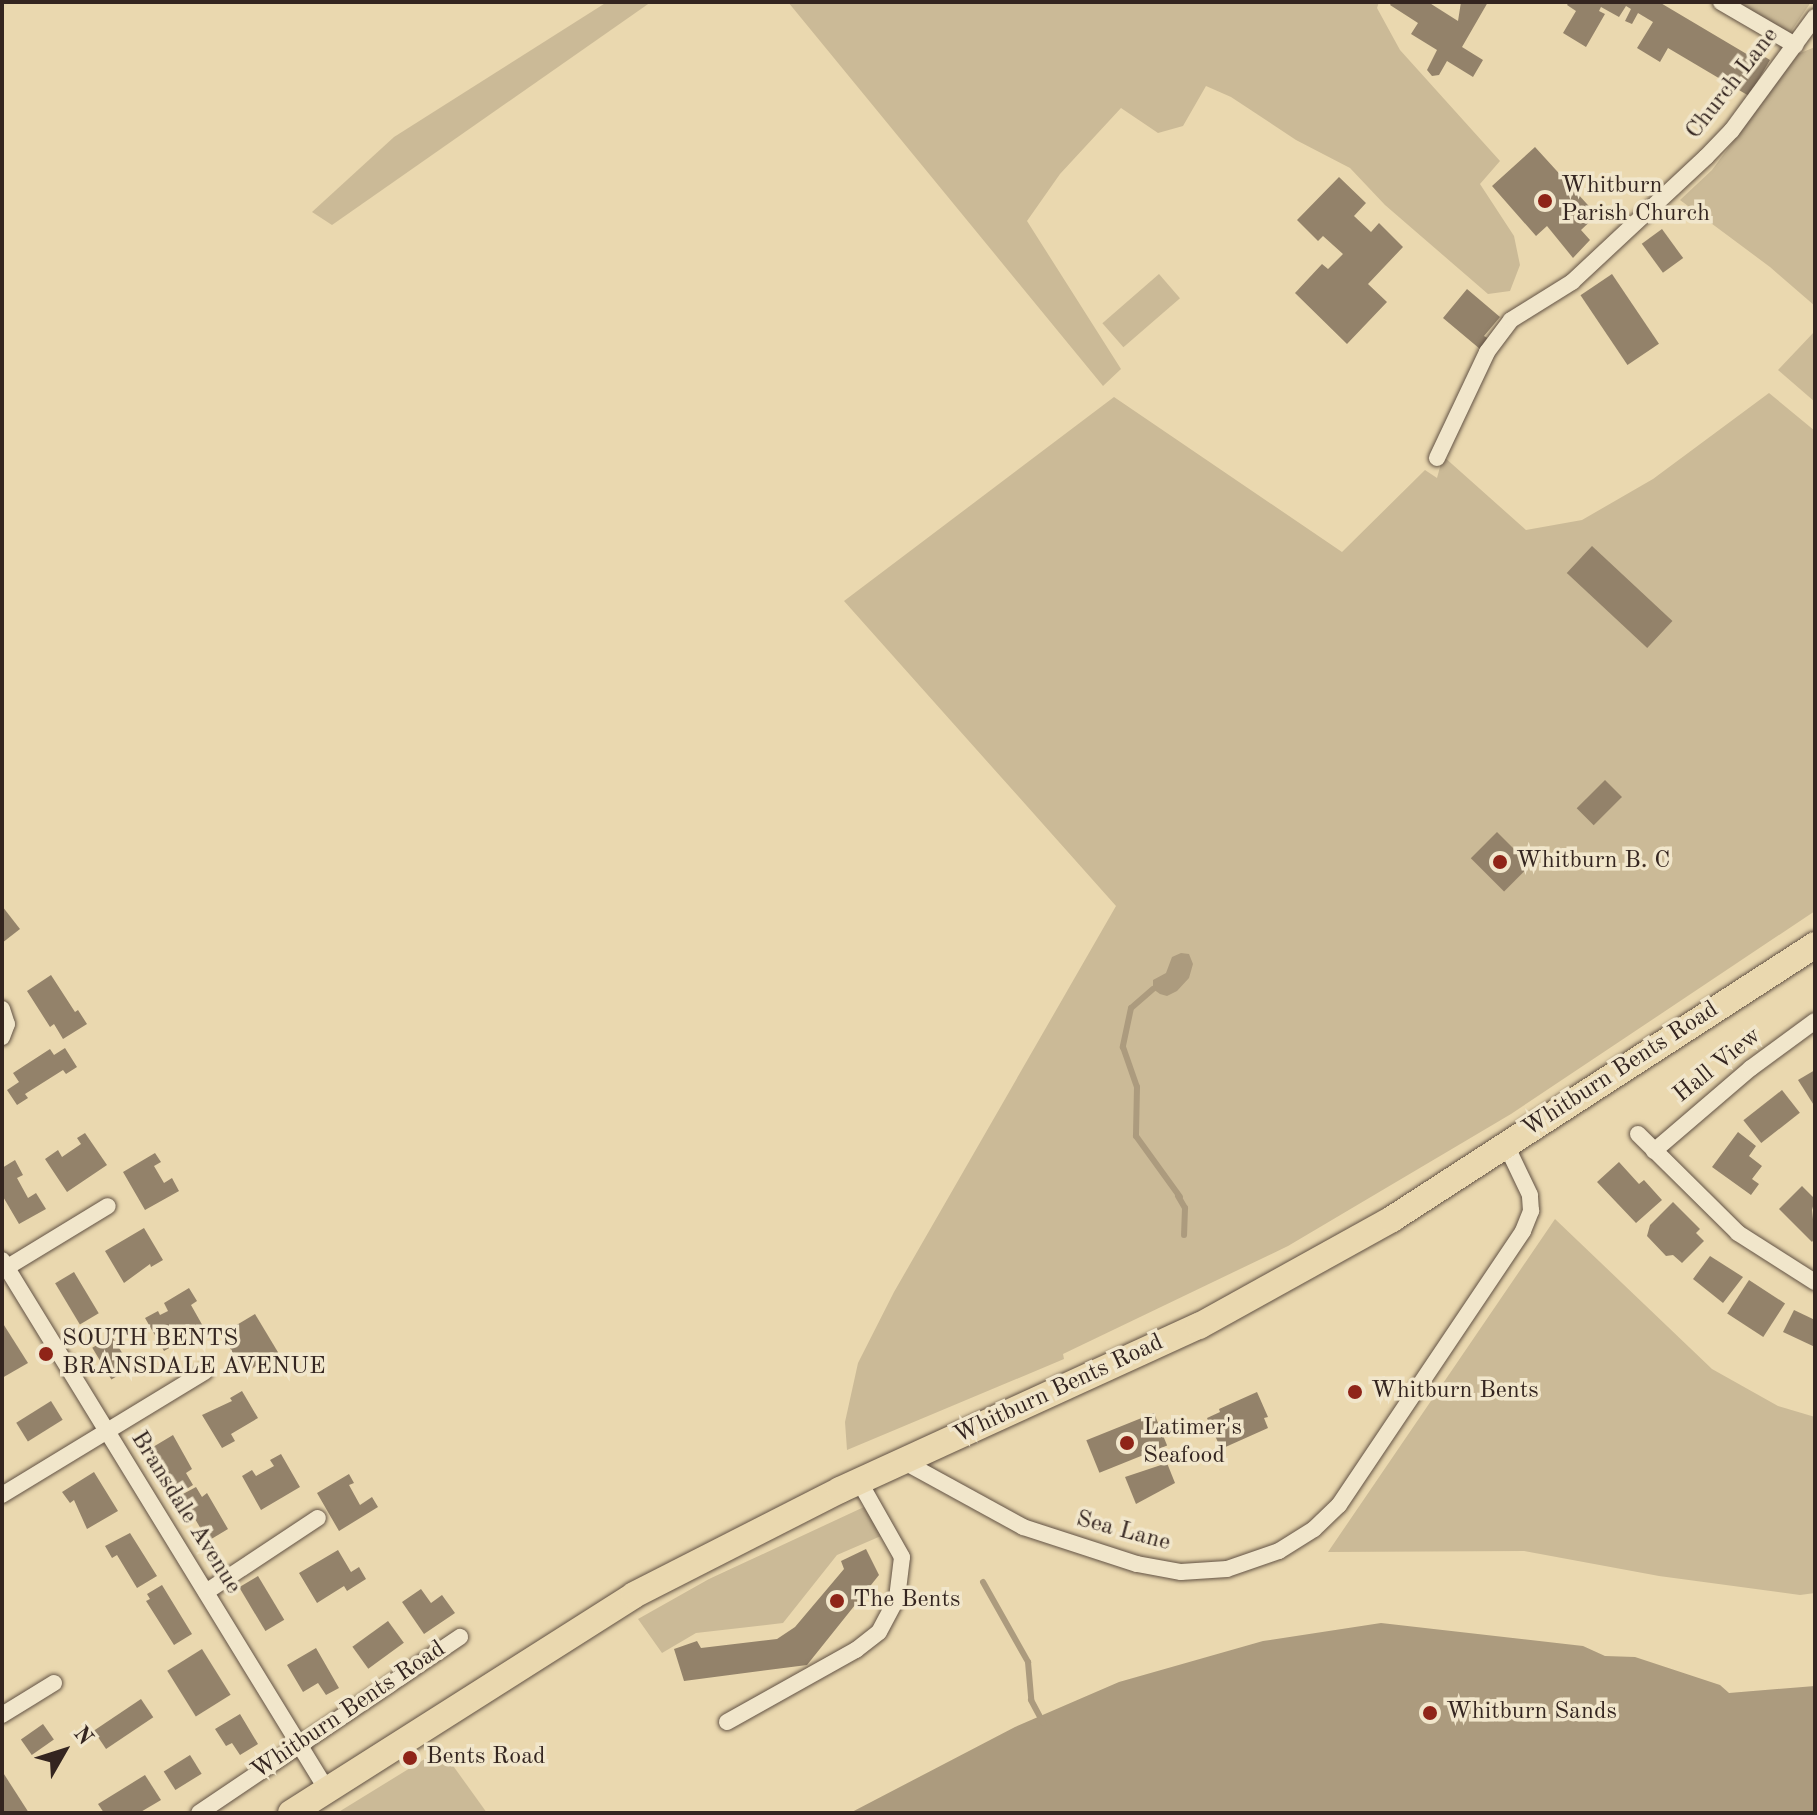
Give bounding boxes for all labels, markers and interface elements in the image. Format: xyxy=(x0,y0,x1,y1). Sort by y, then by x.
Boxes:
street label: Church Lane xyxy=(1680,22,1786,146)
place label: Whitburn Parish Church xyxy=(1561,173,1710,229)
marker: Whitburn Parish Church xyxy=(1536,192,1554,210)
place label: Whitburn B. C xyxy=(1516,848,1670,876)
marker: Whitburn B. C xyxy=(1491,853,1509,871)
street label: Whitburn Bents Road xyxy=(1518,996,1724,1144)
street label: Hall View xyxy=(1669,1022,1767,1110)
place label: SOUTH BENTS BRANSDALE AVENUE xyxy=(62,1326,326,1382)
street label: Whitburn Bents Road xyxy=(950,1329,1168,1451)
marker: SOUTH BENTS BRANSDALE AVENUE xyxy=(37,1345,55,1363)
place label: Whitburn Bents xyxy=(1371,1378,1539,1406)
marker: Whitburn Bents xyxy=(1346,1383,1364,1401)
place label: Latimer's Seafood xyxy=(1143,1415,1242,1471)
street label: Bransdale Avenue xyxy=(123,1426,247,1600)
marker: Latimer's Seafood xyxy=(1118,1434,1136,1452)
street label: Sea Lane xyxy=(1073,1506,1173,1558)
place label: The Bents xyxy=(853,1587,960,1615)
marker: The Bents xyxy=(828,1592,846,1610)
street label: Whitburn Bents Road xyxy=(247,1635,451,1787)
place label: Whitburn Sands xyxy=(1446,1699,1617,1727)
marker: Whitburn Sands xyxy=(1421,1704,1439,1722)
north arrow xyxy=(24,1711,104,1791)
text: N xyxy=(69,1722,96,1749)
place label: Bents Road xyxy=(426,1744,546,1772)
marker: Bents Road xyxy=(401,1749,419,1767)

